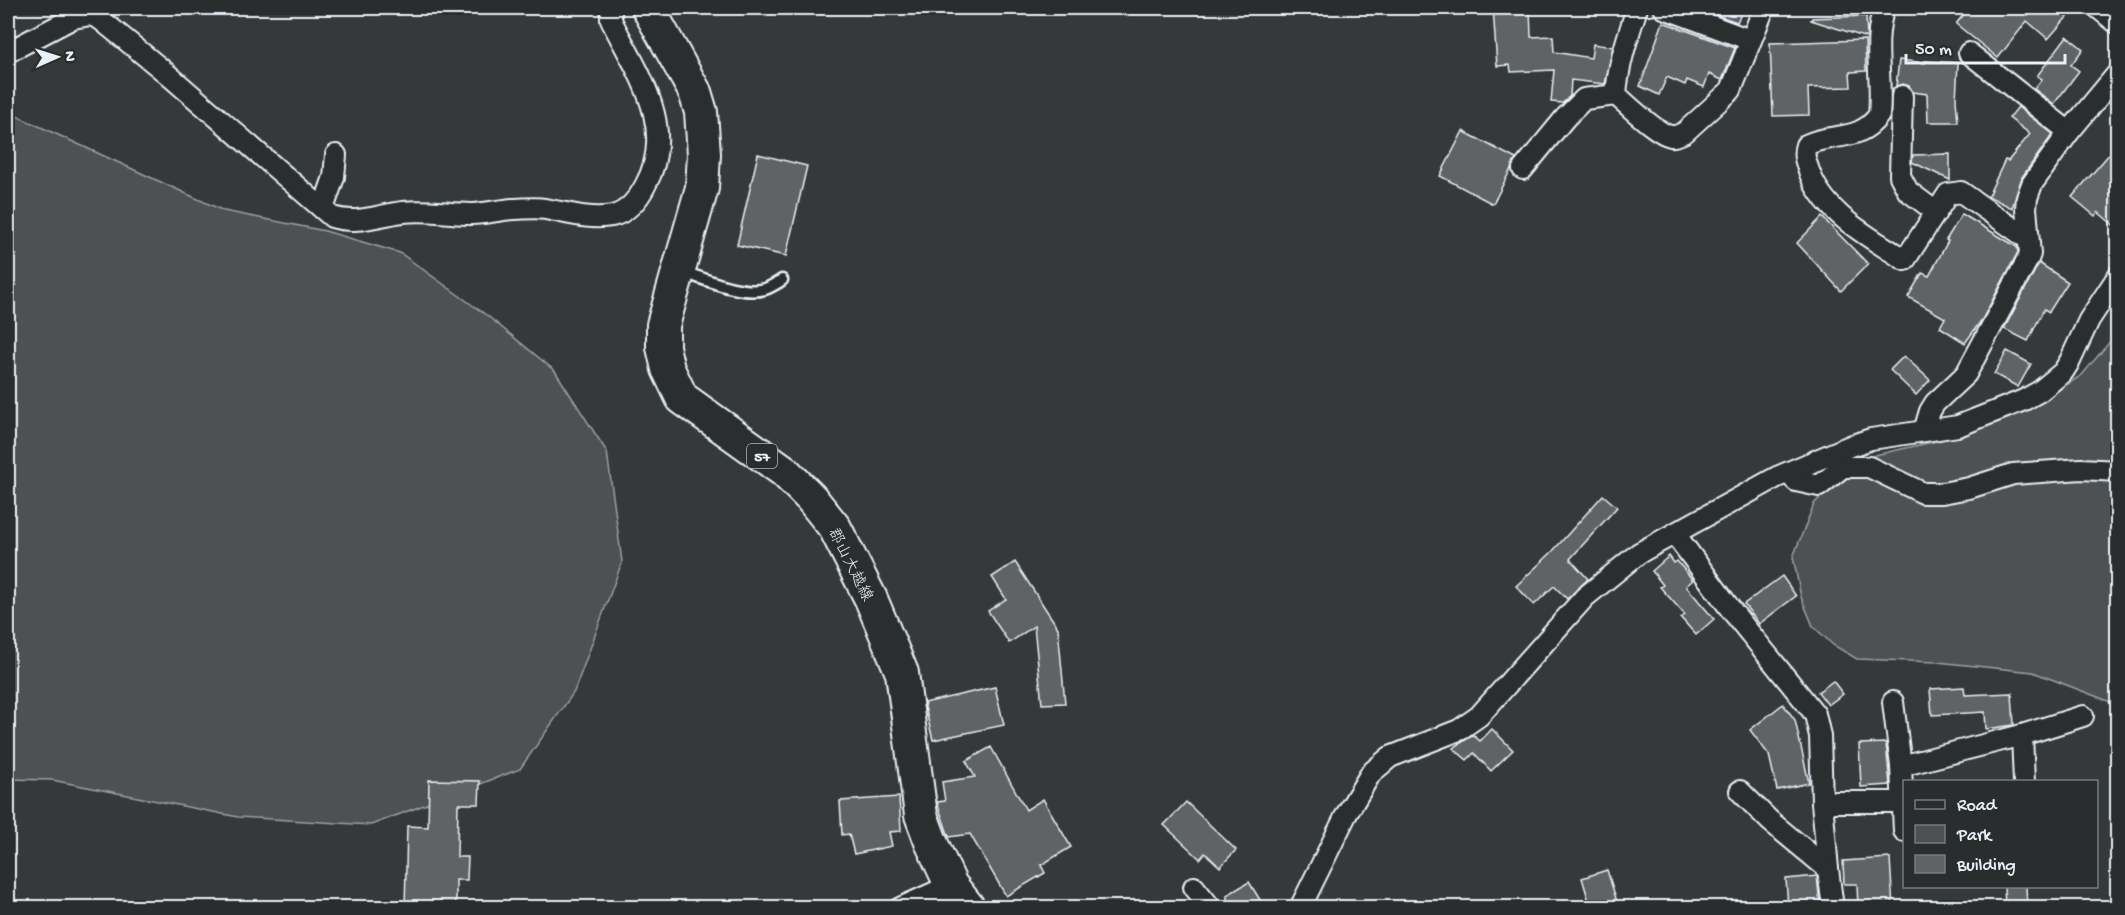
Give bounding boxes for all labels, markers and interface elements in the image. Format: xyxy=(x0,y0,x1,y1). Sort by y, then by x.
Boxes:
north arrow xyxy=(27,27,87,87)
scale bar xyxy=(1906,27,2065,65)
text: 50 m xyxy=(1915,40,1952,61)
text: N xyxy=(59,51,78,63)
road number: 57 xyxy=(747,444,777,468)
street label: 郡山大越線 xyxy=(822,525,877,606)
legend xyxy=(1903,780,2098,888)
text: Road xyxy=(1957,796,1998,817)
text: Park xyxy=(1956,826,1993,847)
text: Building xyxy=(1956,856,2016,877)

